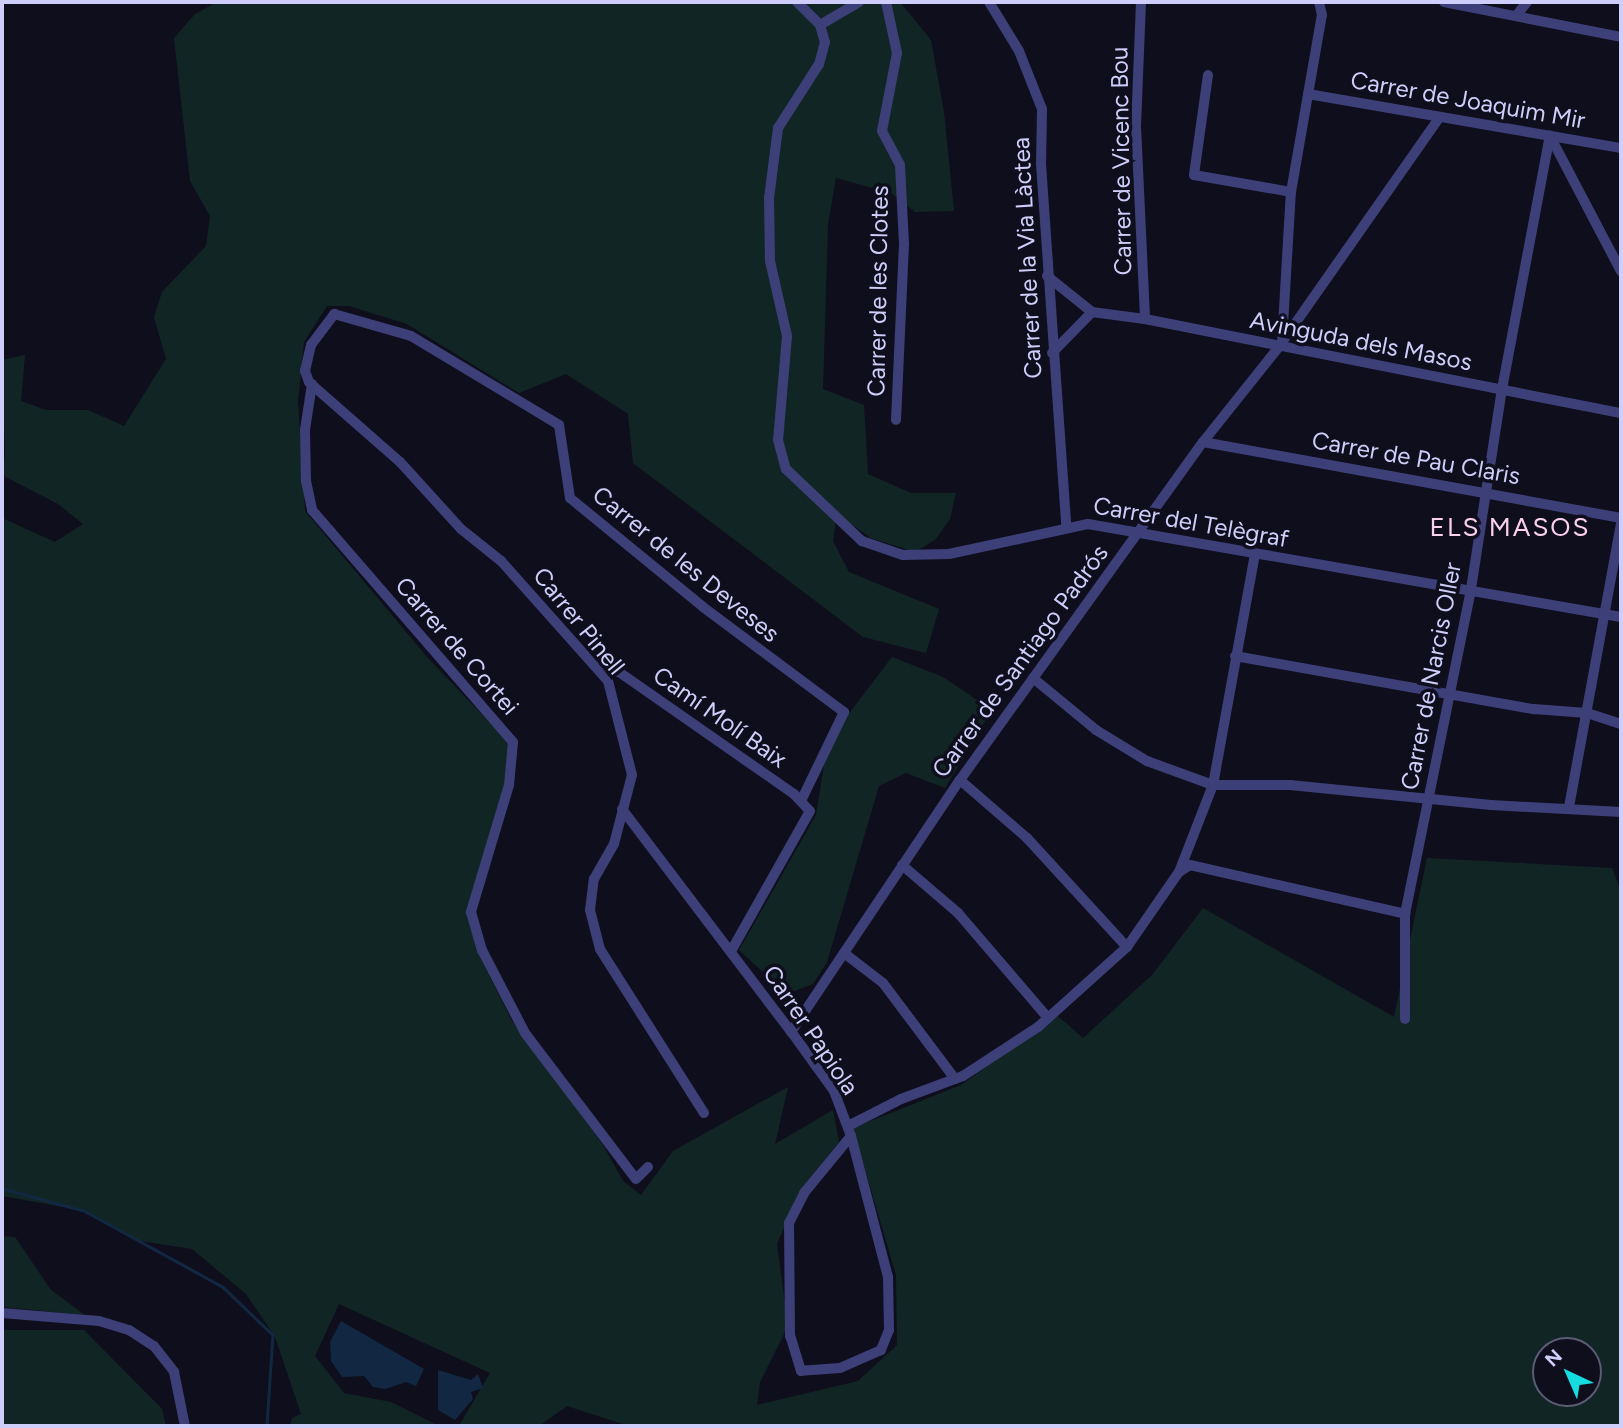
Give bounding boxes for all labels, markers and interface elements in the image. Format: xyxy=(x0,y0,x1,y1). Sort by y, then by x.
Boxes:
street label: Carrer de Vicenc Bou xyxy=(1105,46,1137,276)
street label: Carrer de Joaquim Mir xyxy=(1348,65,1588,135)
street label: Carrer de la Via Làctea xyxy=(1006,136,1048,380)
street label: Carrer de les Clotes xyxy=(862,185,894,397)
street label: Avinguda dels Masos xyxy=(1248,305,1474,377)
street label: Carrer de Pau Claris xyxy=(1310,426,1522,490)
street label: Carrer de les Deveses xyxy=(587,480,785,648)
street label: Carrer del Telègraf xyxy=(1091,491,1291,553)
district label: ELS MASOS xyxy=(1431,512,1589,544)
street label: Carrer de Santiago Padrós xyxy=(926,539,1114,783)
street label: Carrer de Narcis Oller xyxy=(1395,560,1467,792)
street label: Carrer Pinell xyxy=(527,562,631,680)
street label: Carrer de Cortei xyxy=(389,571,525,721)
street label: Camí Molí Baix xyxy=(648,660,792,774)
street label: Carrer Papiola xyxy=(757,960,865,1100)
north arrow xyxy=(1532,1337,1602,1407)
text: N xyxy=(1540,1345,1567,1371)

